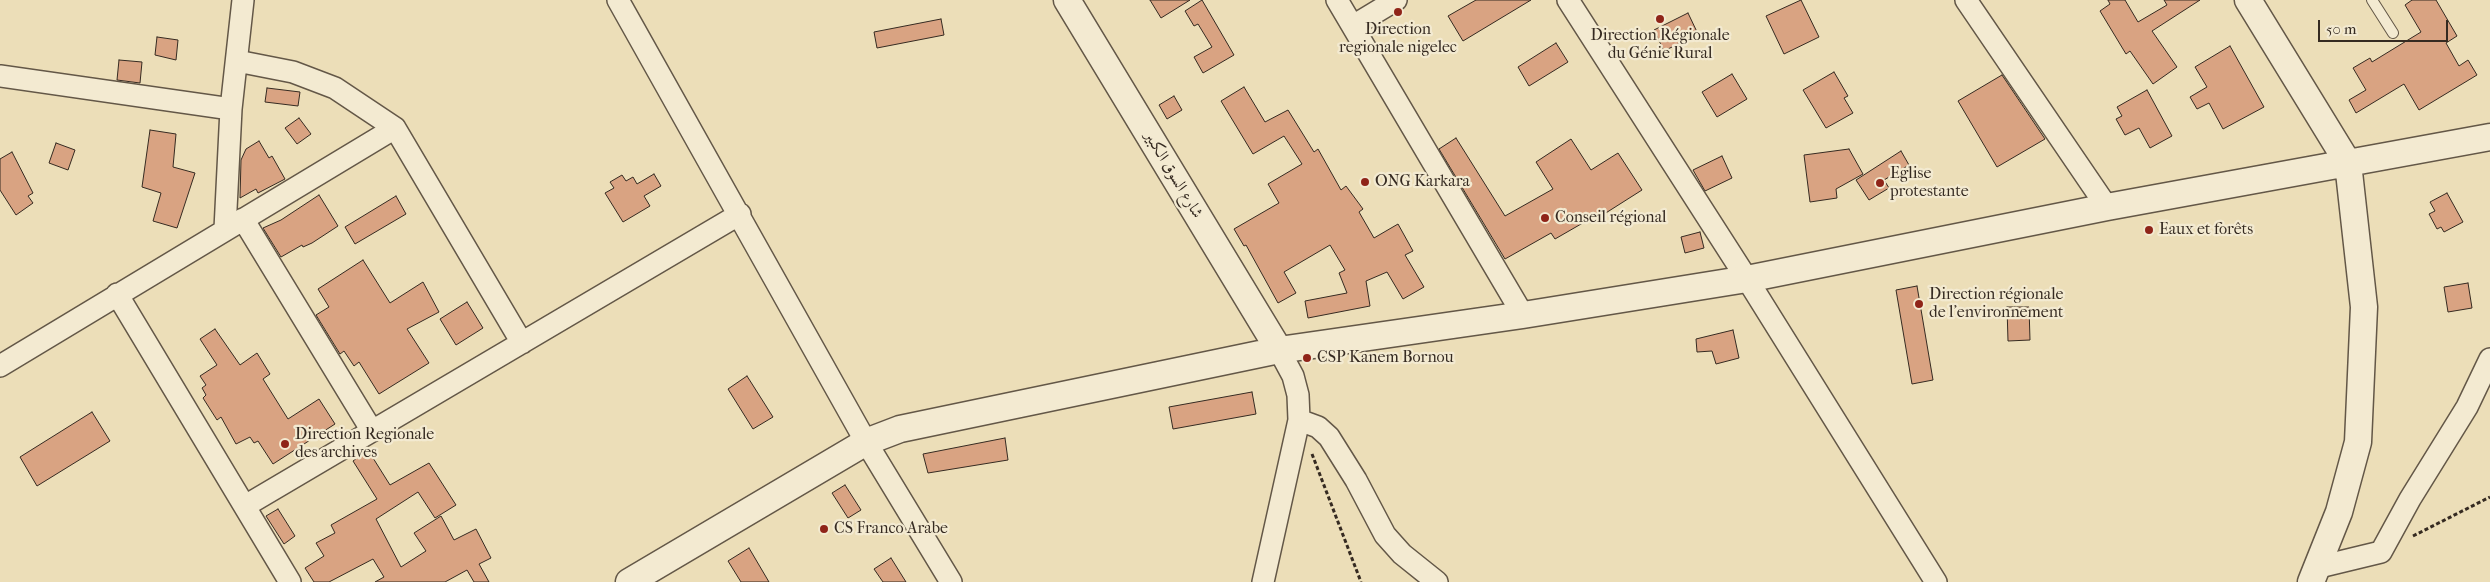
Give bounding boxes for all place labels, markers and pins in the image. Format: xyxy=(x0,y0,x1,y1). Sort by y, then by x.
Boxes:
marker: Direction regionale nigelec xyxy=(1392,6,1404,18)
marker: Direction Régionale du Génie Rural xyxy=(1654,13,1666,25)
place label: Direction regionale nigelec xyxy=(1339,20,1457,58)
place label: Direction Régionale du Génie Rural xyxy=(1590,26,1730,64)
place label: Eglise protestante xyxy=(1890,164,1969,202)
place label: ONG Karkara xyxy=(1375,172,1470,192)
marker: ONG Karkara xyxy=(1359,176,1371,188)
marker: Eglise protestante xyxy=(1874,177,1886,189)
place label: Conseil régional xyxy=(1555,208,1666,228)
marker: Conseil régional xyxy=(1539,212,1551,224)
place label: Eaux et forêts xyxy=(2159,220,2253,240)
marker: Eaux et forêts xyxy=(2143,224,2155,236)
place label: Direction régionale de l'environnement xyxy=(1929,285,2064,323)
marker: Direction régionale de l'environnement xyxy=(1913,298,1925,310)
place label: CSP Kanem Bornou xyxy=(1317,348,1454,368)
marker: CSP Kanem Bornou xyxy=(1301,352,1313,364)
place label: Direction Regionale des archives xyxy=(295,425,434,463)
marker: Direction Regionale des archives xyxy=(279,438,291,450)
place label: CS Franco Arabe xyxy=(834,519,948,539)
marker: CS Franco Arabe xyxy=(818,523,830,535)

